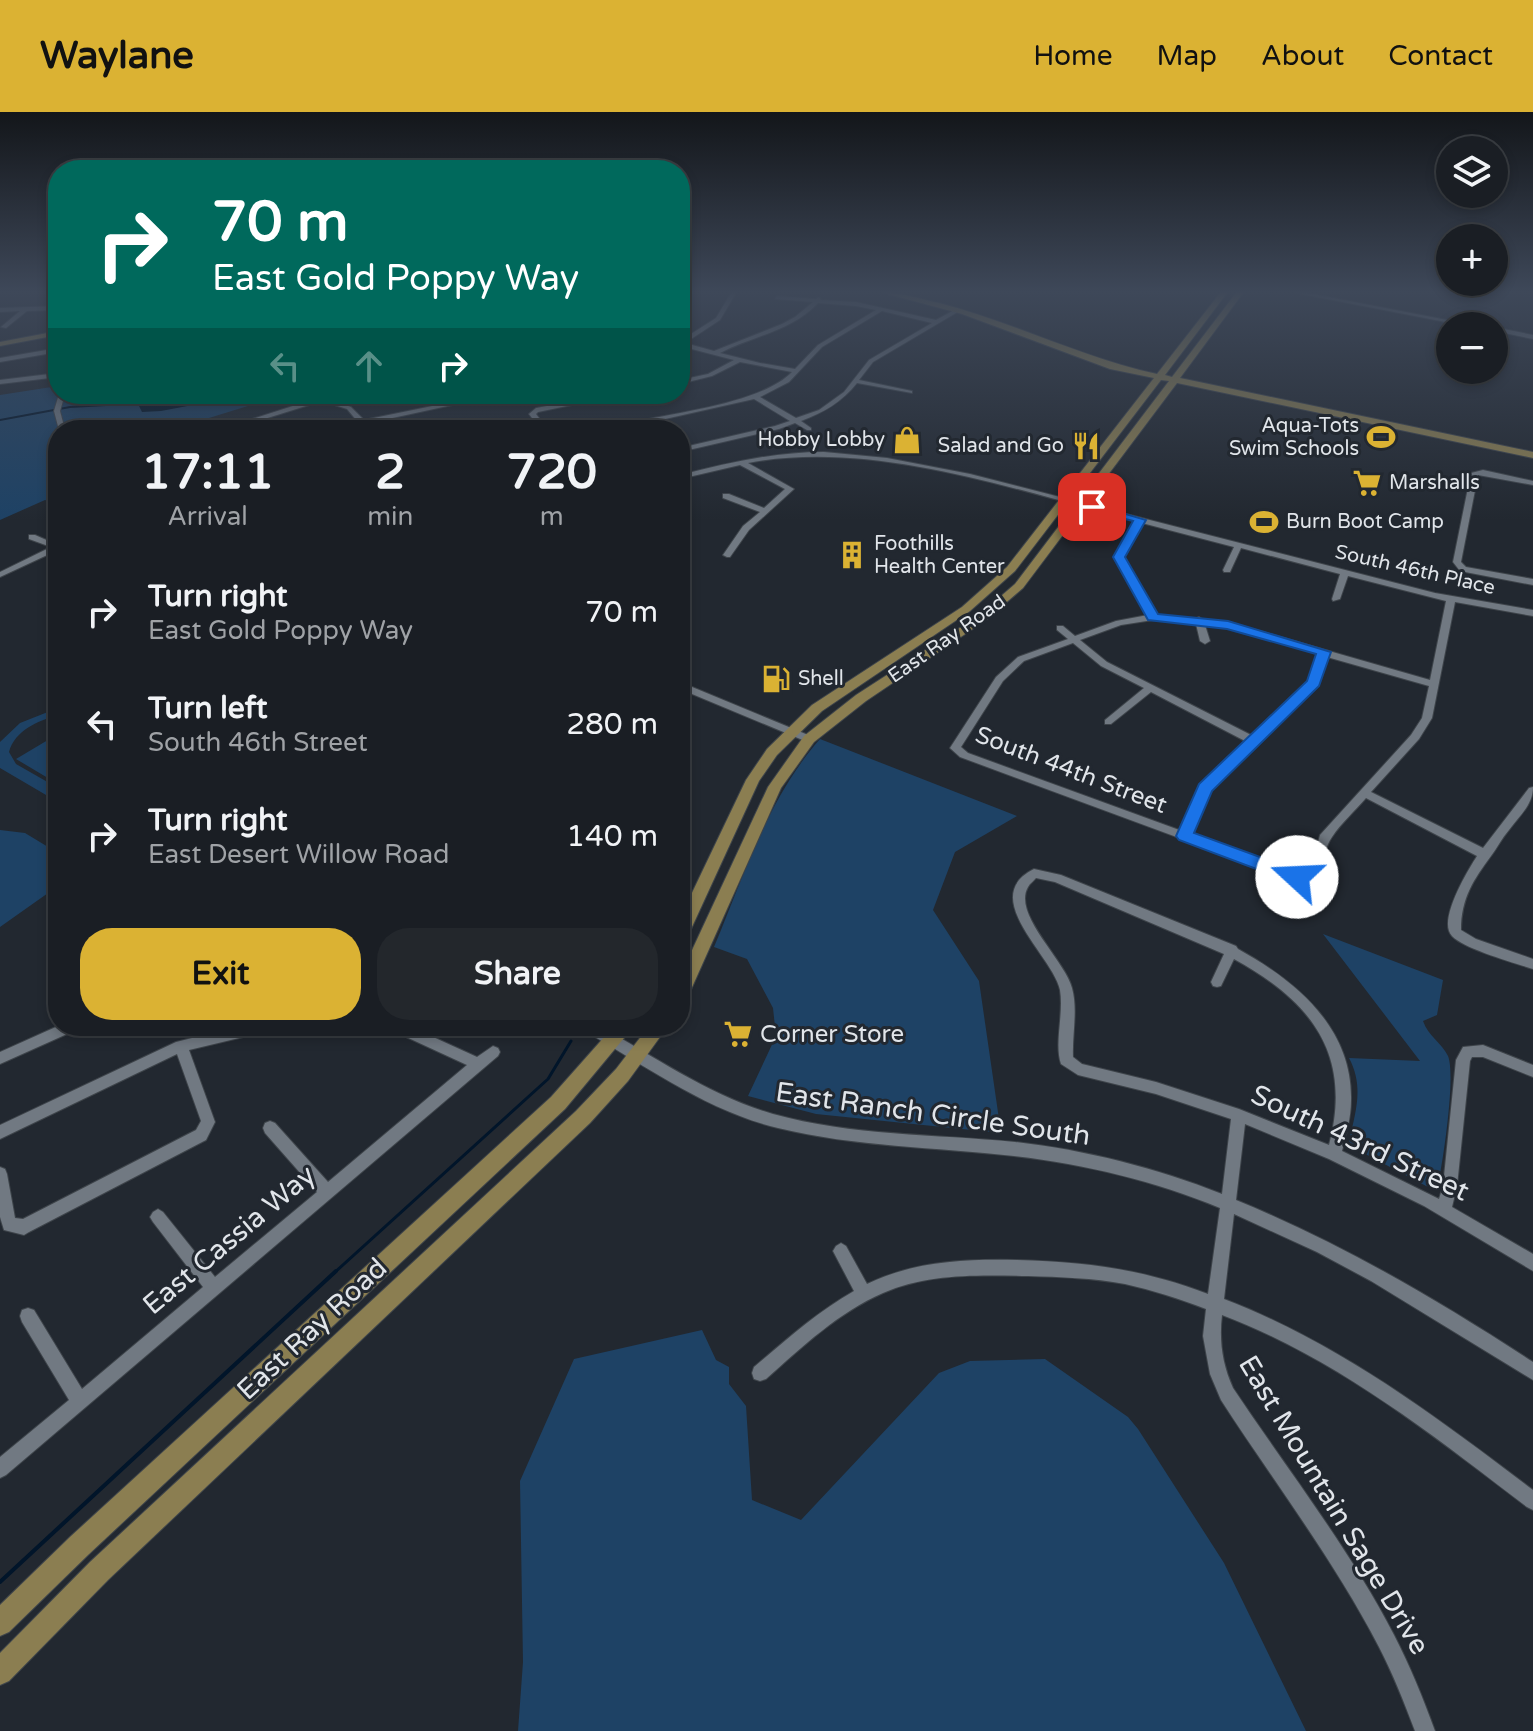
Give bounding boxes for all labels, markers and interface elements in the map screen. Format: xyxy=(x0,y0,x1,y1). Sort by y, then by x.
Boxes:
text: Waylane xyxy=(40,33,194,79)
text: Home xyxy=(1033,39,1113,73)
text: Map xyxy=(1157,39,1217,73)
text: About xyxy=(1261,39,1344,73)
text: Contact xyxy=(1388,39,1493,73)
map controls xyxy=(1436,136,1508,384)
button: layers xyxy=(1436,136,1508,208)
text: 70 m xyxy=(212,189,348,256)
icon: right xyxy=(80,192,184,296)
button: + xyxy=(1436,224,1508,296)
text: East Gold Poppy Way xyxy=(212,257,579,300)
button: − xyxy=(1436,312,1508,384)
icon: left xyxy=(263,344,307,388)
icon: ahead xyxy=(347,344,391,388)
icon: right xyxy=(431,344,475,388)
place label: Aqua-Tots Swim Schools xyxy=(1229,414,1359,461)
sports icon: Aqua-Tots Swim Schools xyxy=(1366,422,1396,452)
shop icon: Hobby Lobby xyxy=(892,425,922,455)
place label: Hobby Lobby xyxy=(757,428,885,452)
restaurant icon: Salad and Go xyxy=(1071,431,1101,461)
place label: Salad and Go xyxy=(938,434,1064,458)
text: 17:11 xyxy=(141,444,274,502)
text: 2 xyxy=(375,444,405,502)
text: 720 xyxy=(506,444,597,502)
supermarket icon: Marshalls xyxy=(1352,468,1382,498)
place label: Marshalls xyxy=(1389,471,1480,495)
pin xyxy=(1058,473,1126,541)
icon: arrive xyxy=(1070,485,1114,529)
text: Arrival xyxy=(167,501,248,532)
text: min xyxy=(367,501,413,532)
text: m xyxy=(540,501,564,532)
sports icon: Burn Boot Camp xyxy=(1249,507,1279,537)
place label: Burn Boot Camp xyxy=(1286,510,1444,534)
place label: Foothills Health Center xyxy=(874,532,1005,579)
building icon: Foothills Health Center xyxy=(837,540,867,570)
street label: South 46th Place xyxy=(1333,540,1497,600)
text: Turn right xyxy=(148,578,288,615)
icon: right xyxy=(80,590,124,634)
street label: East Ray Road xyxy=(884,590,1010,688)
text: 70 m xyxy=(585,594,658,631)
text: East Gold Poppy Way xyxy=(148,615,413,646)
fuel station icon: Shell xyxy=(761,664,791,694)
place label: Shell xyxy=(798,667,844,691)
text: Turn left xyxy=(148,690,267,727)
icon: left xyxy=(80,702,124,746)
text: 280 m xyxy=(566,706,658,743)
street label: South 44th Street xyxy=(971,720,1171,820)
text: South 46th Street xyxy=(148,727,368,758)
text: Turn right xyxy=(148,802,288,839)
icon: right xyxy=(80,814,124,858)
text: 140 m xyxy=(566,818,658,855)
position arrow xyxy=(1255,835,1339,919)
text: East Desert Willow Road xyxy=(148,839,449,870)
button: Exit xyxy=(80,928,361,1020)
button: Share xyxy=(377,928,658,1020)
supermarket icon: Corner Store xyxy=(723,1019,753,1049)
place label: Corner Store xyxy=(760,1020,904,1049)
street label: East Ranch Circle South xyxy=(773,1075,1093,1153)
street label: South 43rd Street xyxy=(1246,1078,1475,1209)
street label: East Cassia Way xyxy=(136,1158,322,1322)
street label: East Ray Road xyxy=(230,1251,394,1407)
street label: East Mountain Sage Drive xyxy=(1231,1349,1437,1661)

